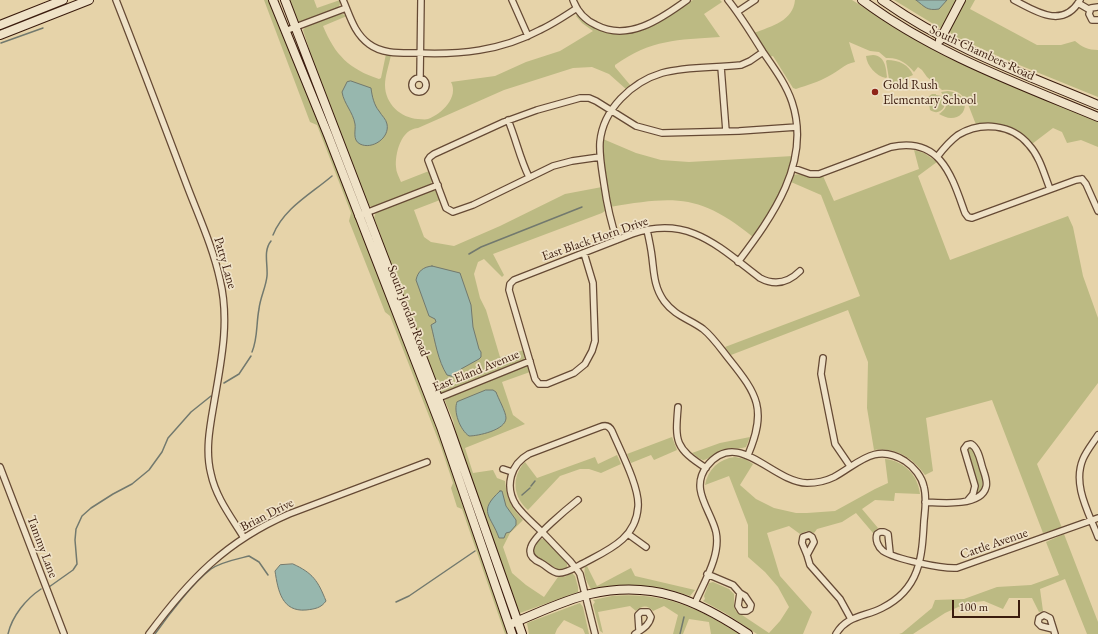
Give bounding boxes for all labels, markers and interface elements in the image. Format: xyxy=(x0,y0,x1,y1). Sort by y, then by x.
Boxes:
street label: South Chambers Road xyxy=(927,22,1037,84)
place label: Gold Rush Elementary School xyxy=(883,77,976,108)
marker: Gold Rush Elementary School xyxy=(870,87,880,97)
street label: East Black Horn Drive xyxy=(540,213,650,265)
street label: Patty Lane xyxy=(210,235,240,291)
street label: South Jordan Road xyxy=(383,263,433,359)
street label: East Eland Avenue xyxy=(430,347,522,395)
street label: Brian Drive xyxy=(238,495,296,535)
street label: Tammy Lane xyxy=(23,514,61,580)
street label: Cattle Avenue xyxy=(958,525,1030,563)
scale bar xyxy=(954,592,1022,618)
text: 100 m xyxy=(959,599,988,615)

